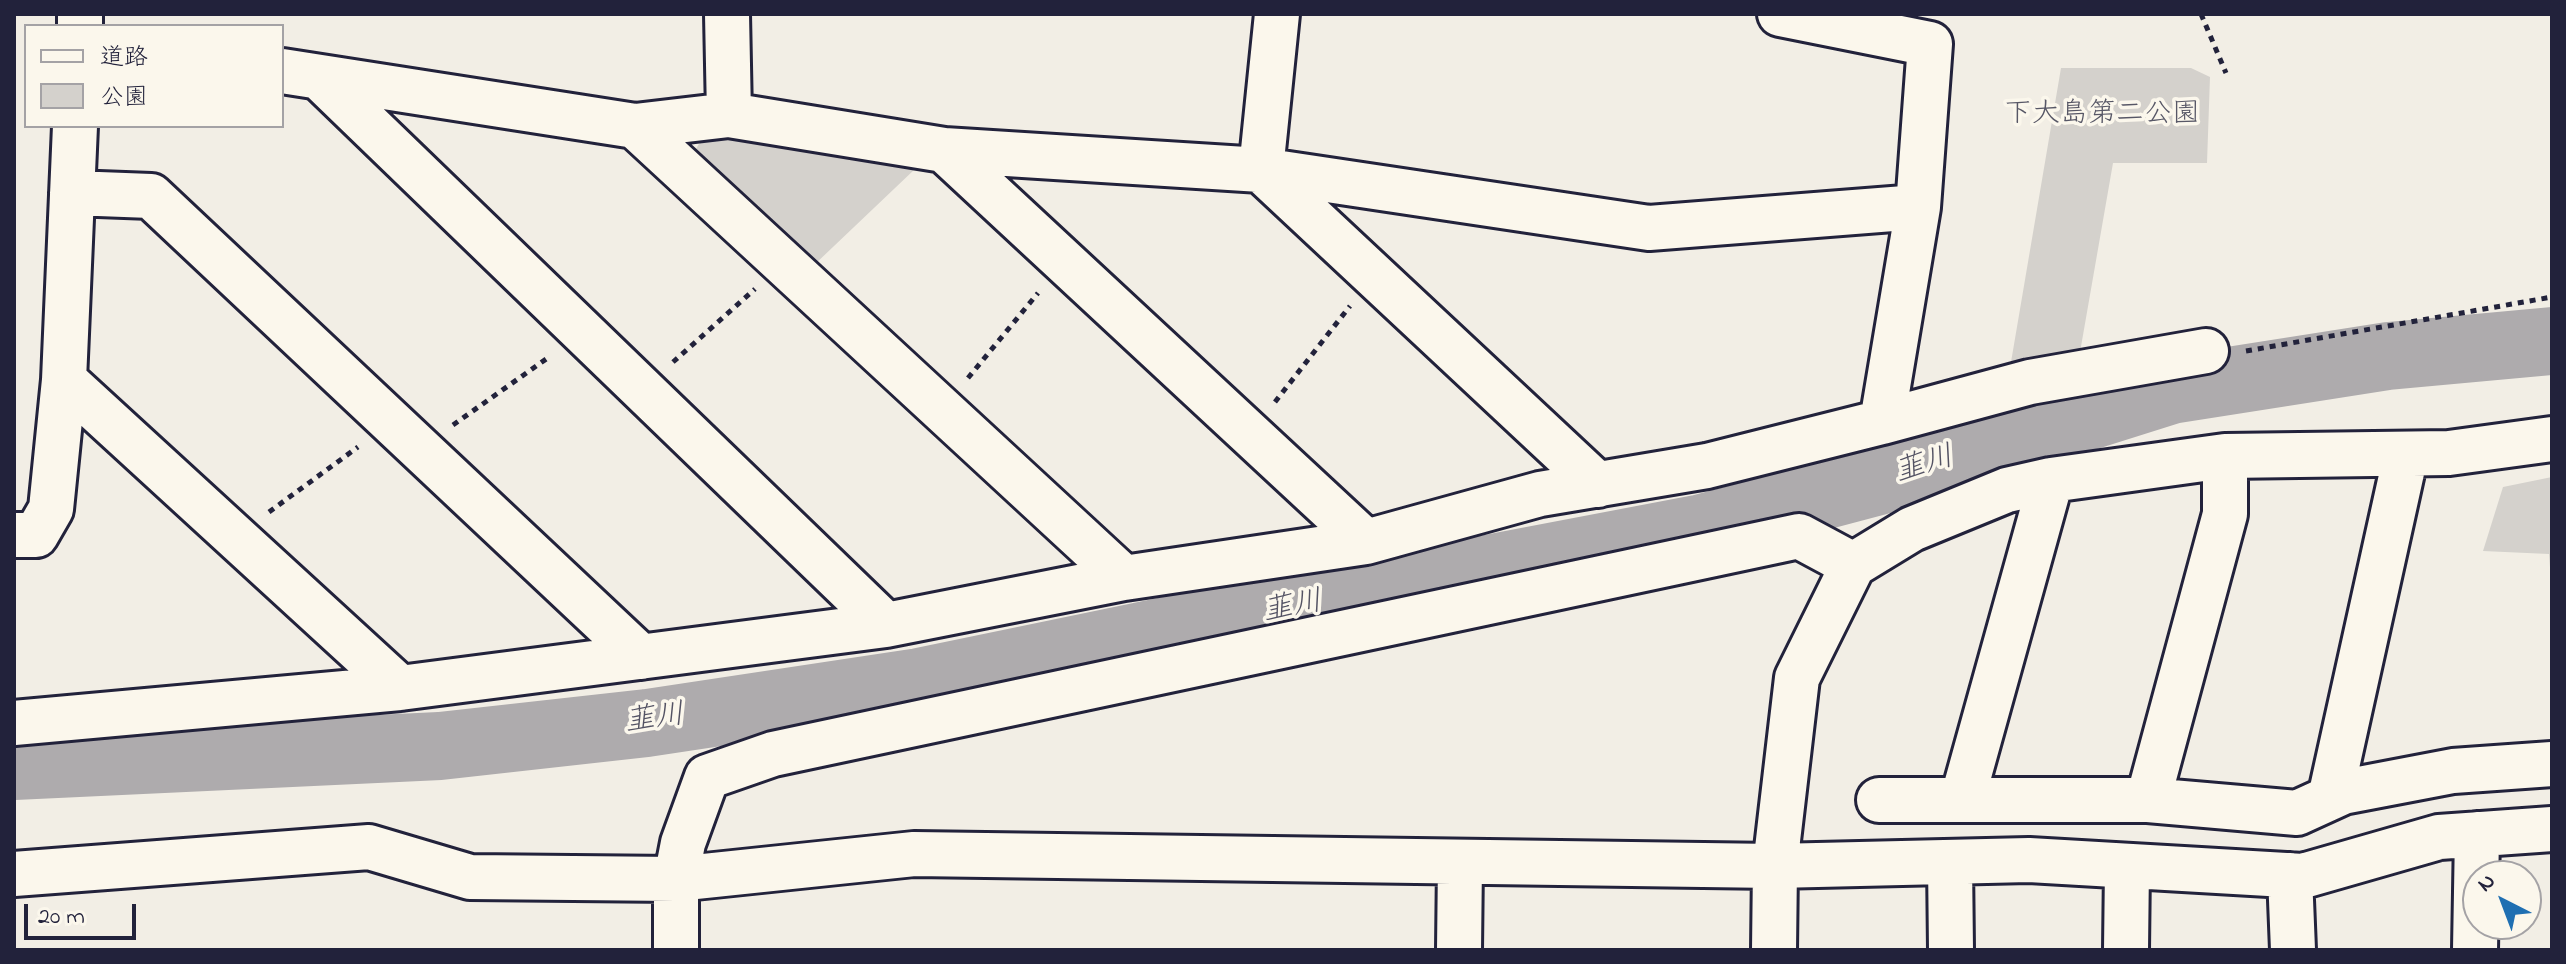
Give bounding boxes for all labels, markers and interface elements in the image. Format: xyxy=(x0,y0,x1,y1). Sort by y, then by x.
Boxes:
legend xyxy=(24,24,284,128)
text: 道路 xyxy=(100,41,148,76)
text: 公園 xyxy=(100,81,148,116)
park label: 下大島第二公園 xyxy=(2004,99,2200,133)
water label: 韮川 xyxy=(1891,441,1959,493)
water label: 韮川 xyxy=(1260,586,1326,632)
water label: 韮川 xyxy=(623,699,687,743)
north arrow xyxy=(2462,860,2542,940)
text: N xyxy=(2471,867,2504,901)
scale bar xyxy=(28,888,140,938)
text: 20 m xyxy=(38,900,85,935)

